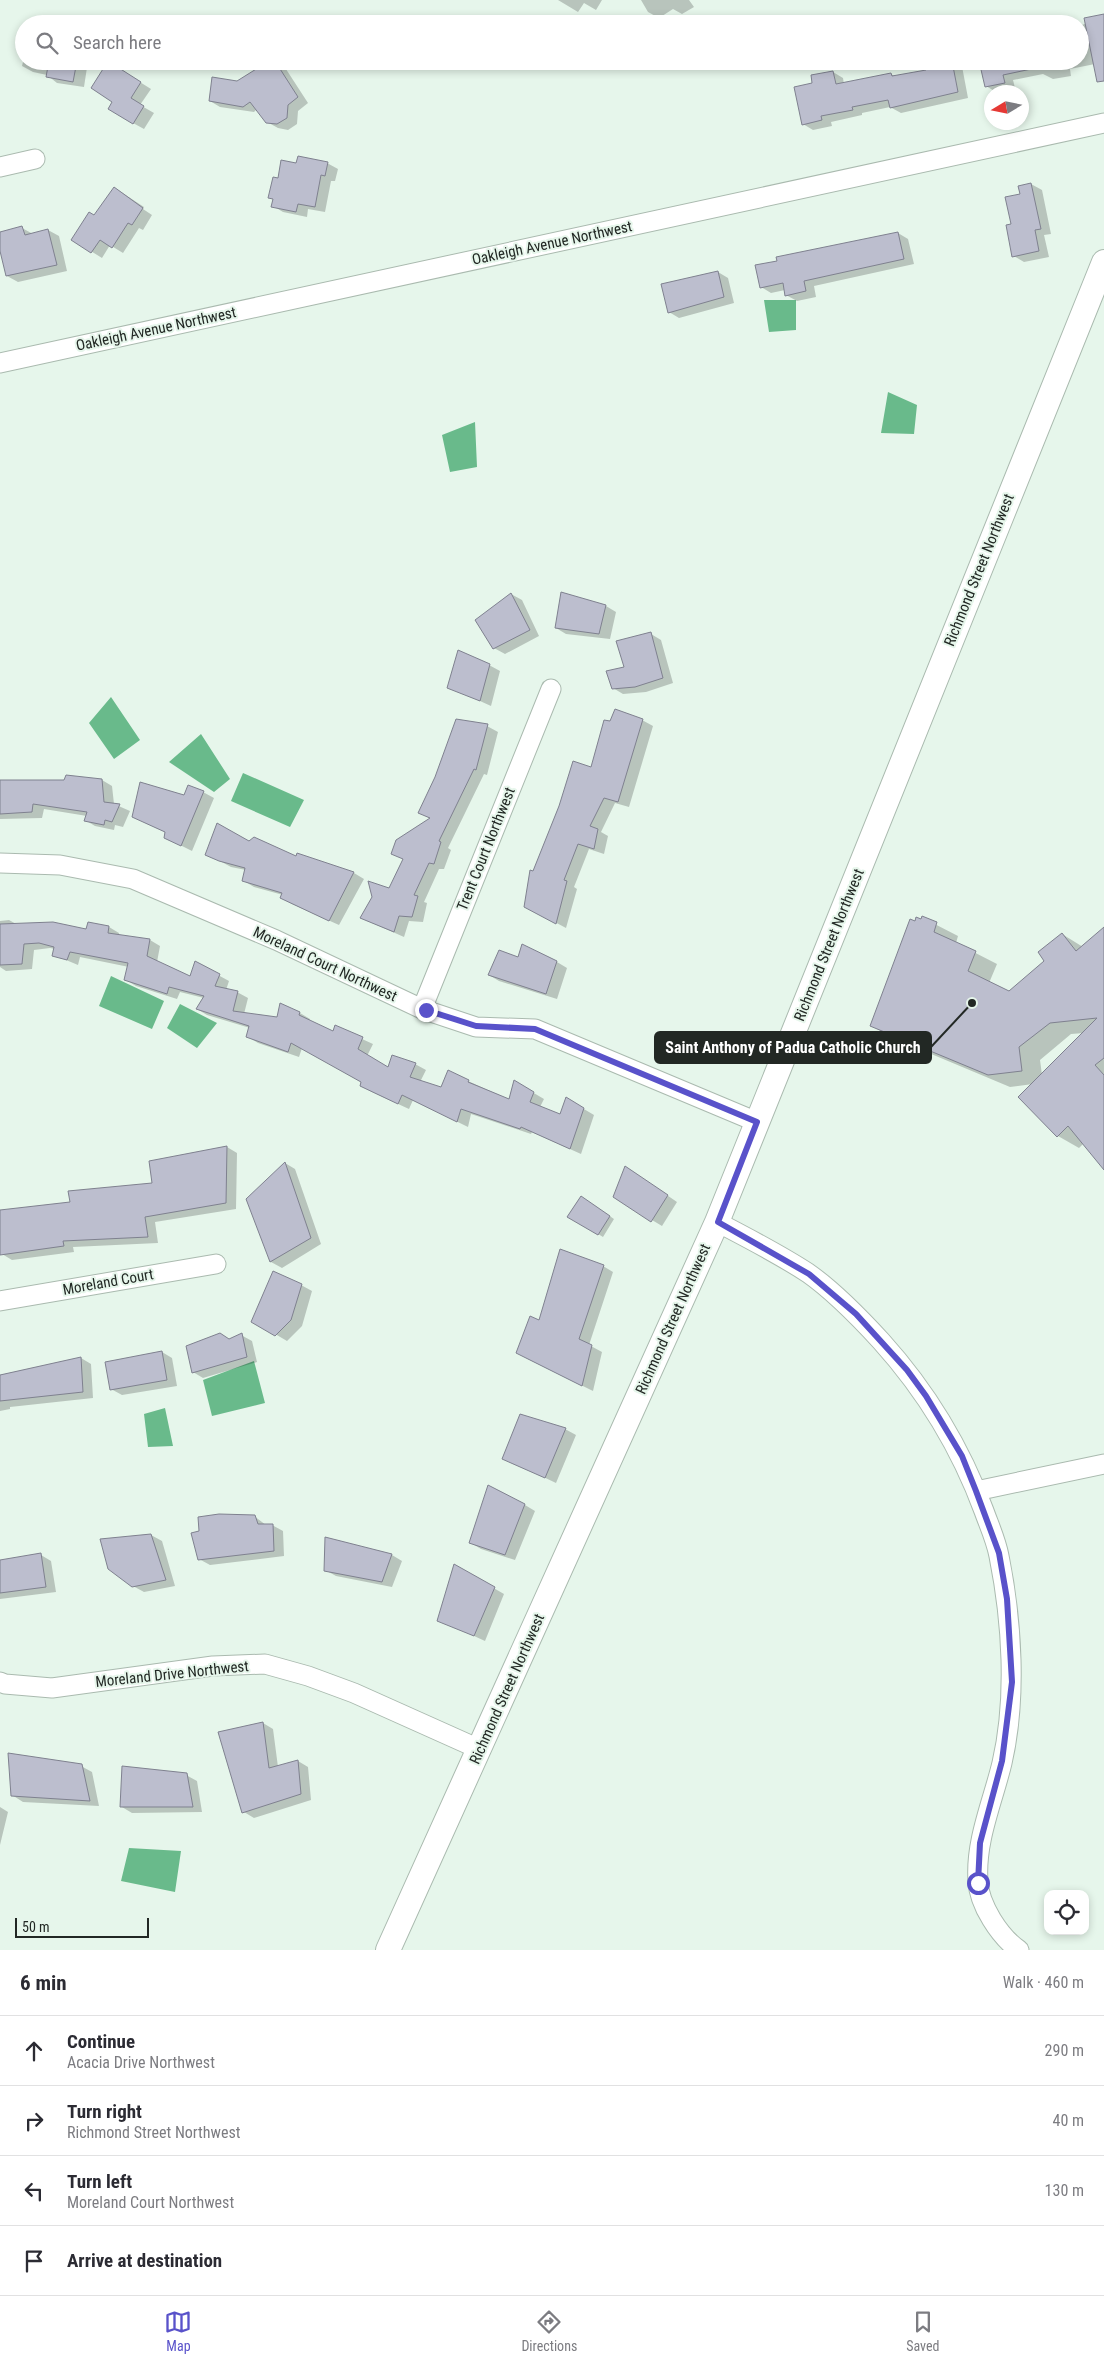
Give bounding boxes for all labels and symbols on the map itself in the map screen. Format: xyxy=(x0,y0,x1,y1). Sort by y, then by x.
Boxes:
north arrow xyxy=(984,85,1029,130)
street label: Oakleigh Avenue Northwest xyxy=(470,217,634,269)
street label: Oakleigh Avenue Northwest xyxy=(74,303,238,355)
street label: Richmond Street Northwest xyxy=(940,491,1018,649)
street label: Trent Court Northwest xyxy=(453,785,519,913)
street label: Richmond Street Northwest xyxy=(790,866,868,1024)
street label: Moreland Court Northwest xyxy=(250,923,400,1005)
route end xyxy=(415,999,438,1022)
callout: Saint Anthony of Padua Catholic Church xyxy=(655,1032,931,1063)
text: Saint Anthony of Padua Catholic Church xyxy=(665,1038,921,1057)
street label: Richmond Street Northwest xyxy=(632,1241,714,1397)
street label: Moreland Court xyxy=(61,1265,155,1299)
street label: Richmond Street Northwest xyxy=(466,1611,548,1767)
street label: Moreland Drive Northwest xyxy=(94,1657,250,1691)
route start xyxy=(967,1872,990,1895)
scale bar xyxy=(15,1915,149,1938)

